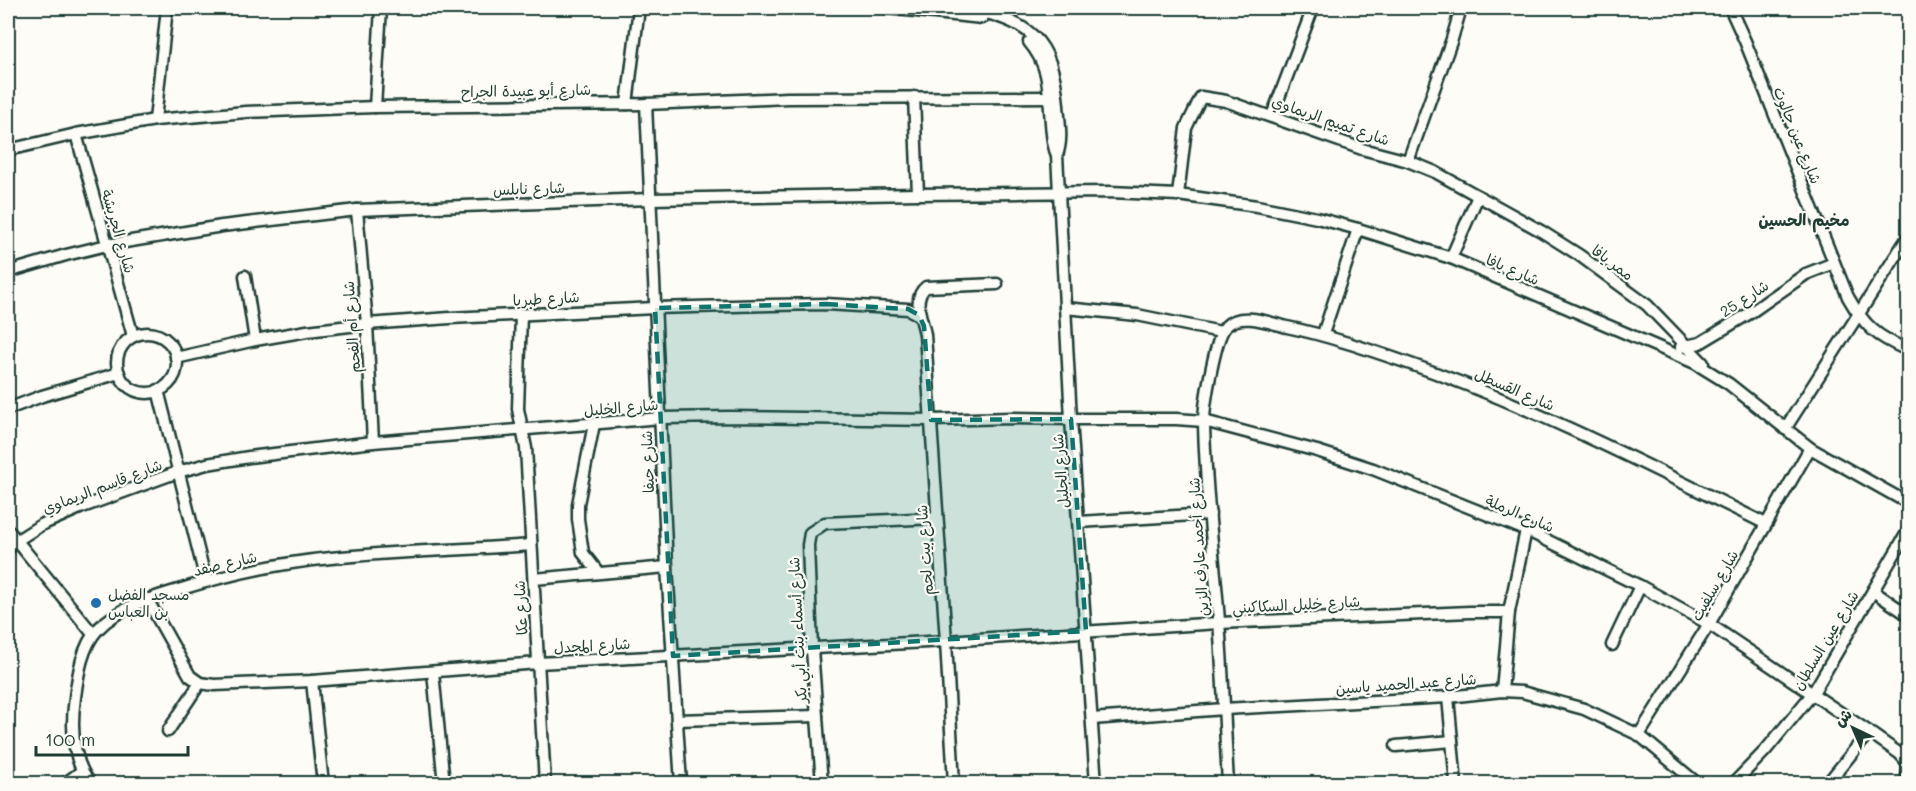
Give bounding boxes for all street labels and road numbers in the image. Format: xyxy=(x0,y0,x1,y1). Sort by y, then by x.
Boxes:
street label: شارع أبو عبيدة الجراح xyxy=(461,79,591,102)
street label: شارع عين جالوت xyxy=(1769,83,1827,187)
street label: شارع تميم الريماوي xyxy=(1269,90,1393,152)
street label: شارع نابلس xyxy=(493,177,565,200)
street label: شارع الجريشة xyxy=(97,187,140,275)
street label: ممر يافا xyxy=(1588,240,1638,284)
street label: شارع يافا xyxy=(1483,249,1543,290)
street label: شارع 25 xyxy=(1716,275,1773,322)
street label: شارع أم الفحم xyxy=(338,280,367,374)
street label: شارع طبريا xyxy=(512,286,580,311)
street label: شارع القسطل xyxy=(1472,363,1558,416)
street label: شارع الخليل xyxy=(583,394,659,421)
street label: شارع حيفا xyxy=(636,430,659,494)
street label: شارع الجليل xyxy=(1047,433,1074,509)
street label: شارع قاسم الريماوي xyxy=(39,454,166,521)
street label: شارع أحمد عارف الزين xyxy=(1183,477,1214,617)
street label: شارع الرملة xyxy=(1482,490,1557,537)
street label: شارع بيت لحم xyxy=(911,504,940,596)
street label: شارع صفد xyxy=(191,546,259,581)
street label: شارع سلفيت xyxy=(1686,546,1743,625)
street label: شارع أسماء بنت أبي بكر xyxy=(783,556,815,705)
street label: شارع عكا xyxy=(509,580,532,636)
street label: شارع عين السلطان xyxy=(1787,587,1863,694)
street label: شارع خليل السكاكيني xyxy=(1232,591,1361,621)
street label: شارع المجدل xyxy=(553,633,631,658)
street label: شارع عبد الحميد ياسين xyxy=(1335,668,1477,699)

